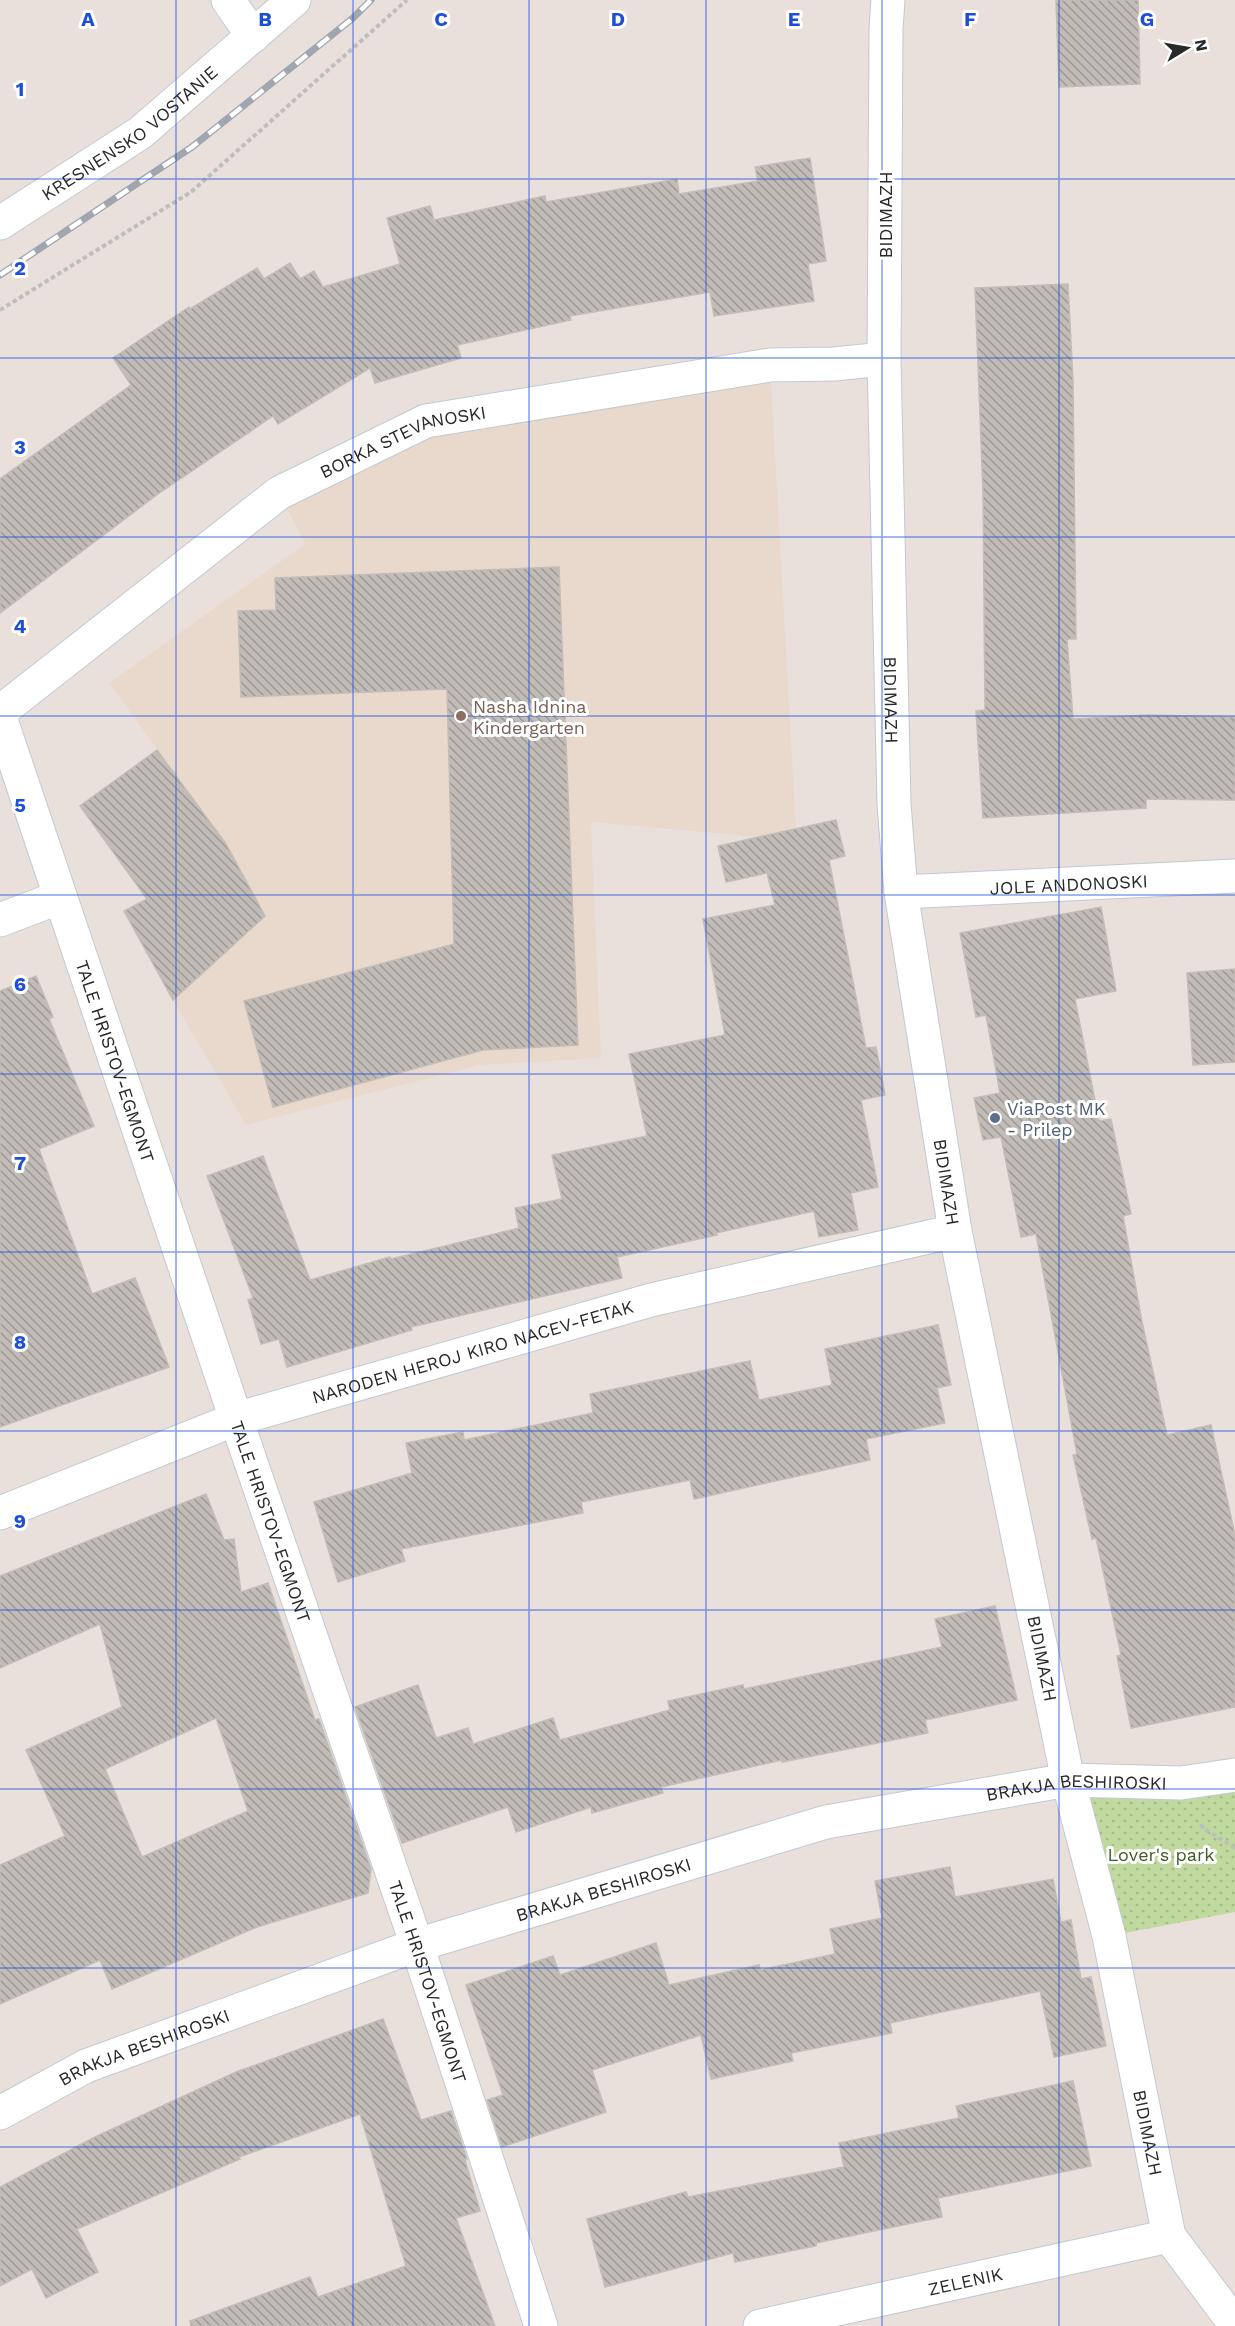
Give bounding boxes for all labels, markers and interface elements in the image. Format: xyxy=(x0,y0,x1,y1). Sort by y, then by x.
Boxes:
text: A xyxy=(81,7,95,31)
text: B xyxy=(258,7,272,31)
text: C xyxy=(434,7,448,31)
text: D xyxy=(611,7,625,31)
text: E xyxy=(788,7,800,31)
text: F xyxy=(964,7,976,31)
text: G xyxy=(1140,7,1154,31)
north arrow xyxy=(1157,18,1217,78)
text: N xyxy=(1191,38,1212,53)
street label: KRESNENSKO VOSTANIE xyxy=(37,61,221,204)
text: 1 xyxy=(16,77,24,101)
street label: BIDIMAZH xyxy=(875,171,896,259)
text: 2 xyxy=(14,256,26,280)
street label: BORKA STEVANOSKI xyxy=(316,401,487,482)
text: 3 xyxy=(14,435,26,459)
text: 4 xyxy=(14,614,27,638)
street label: BIDIMAZH xyxy=(880,656,903,744)
place label: Nasha Idnina Kindergarten xyxy=(473,696,587,738)
marker: Nasha Idnina Kindergarten xyxy=(454,709,468,723)
text: 5 xyxy=(14,793,26,817)
street label: JOLE ANDONOSKI xyxy=(989,870,1148,898)
street label: TALE HRISTOV-EGMONT xyxy=(72,957,159,1165)
text: 6 xyxy=(14,972,26,996)
place label: ViaPost MK - Prilep xyxy=(1007,1098,1106,1140)
marker: ViaPost MK - Prilep xyxy=(988,1111,1002,1125)
street label: BIDIMAZH xyxy=(930,1137,964,1227)
text: 7 xyxy=(14,1151,26,1175)
street label: NARODEN HEROJ KIRO NACEV-FETAK xyxy=(309,1295,636,1407)
text: 8 xyxy=(14,1330,26,1354)
street label: TALE HRISTOV-EGMONT xyxy=(227,1418,316,1625)
text: 9 xyxy=(14,1509,26,1533)
street label: BIDIMAZH xyxy=(1024,1613,1062,1703)
street label: BRAKJA BESHIROSKI xyxy=(984,1769,1167,1805)
park label: Lover's park xyxy=(1107,1844,1215,1865)
street label: BRAKJA BESHIROSKI xyxy=(513,1853,693,1925)
street label: TALE HRISTOV-EGMONT xyxy=(385,1877,472,2085)
street label: BRAKJA BESHIROSKI xyxy=(55,2004,232,2090)
street label: BIDIMAZH xyxy=(1129,2088,1167,2177)
street label: ZELENIK xyxy=(926,2262,1004,2299)

